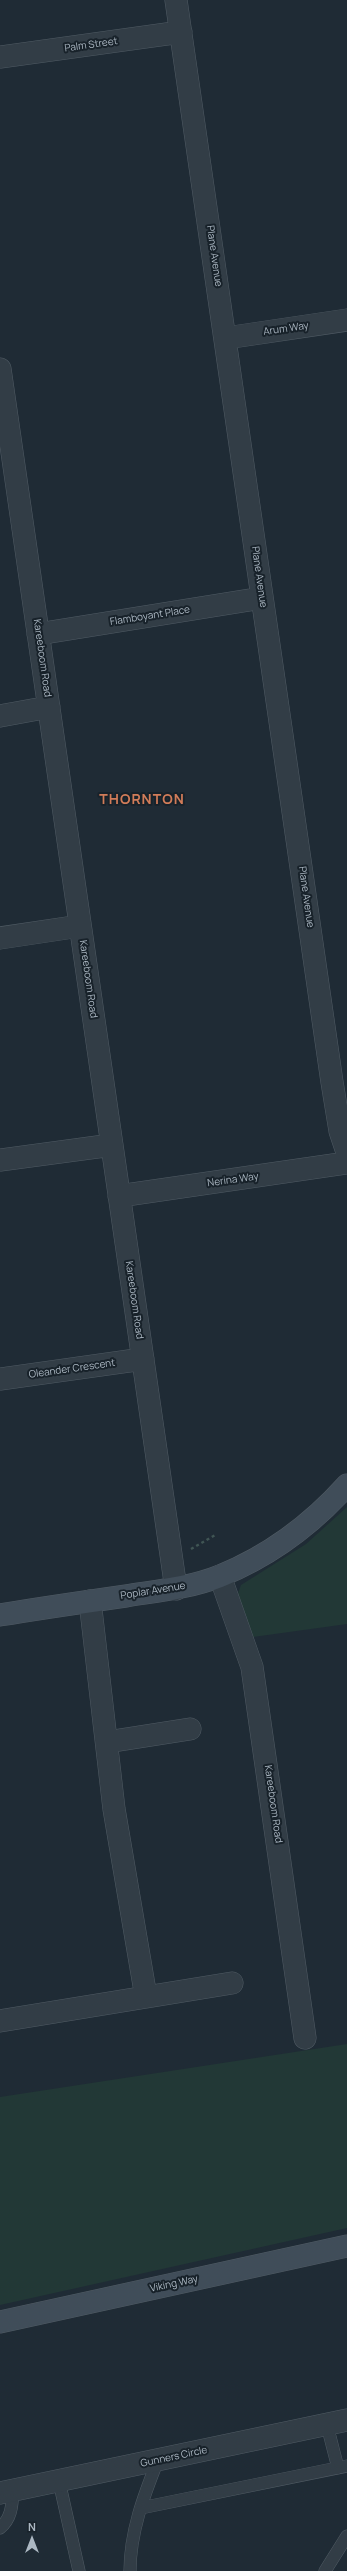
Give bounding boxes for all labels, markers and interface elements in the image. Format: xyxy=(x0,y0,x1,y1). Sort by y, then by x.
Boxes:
street label: Palm Street xyxy=(64,35,118,55)
street label: Plane Avenue xyxy=(204,225,224,287)
street label: Arum Way xyxy=(262,320,310,338)
street label: Plane Avenue xyxy=(249,546,269,608)
street label: Flamboyant Place xyxy=(109,604,191,628)
street label: Kareeboom Road xyxy=(31,618,53,698)
district label: THORNTON xyxy=(99,792,185,808)
street label: Plane Avenue xyxy=(296,866,316,928)
street label: Kareeboom Road xyxy=(77,939,99,1019)
street label: Nerina Way xyxy=(207,1170,259,1190)
street label: Kareeboom Road xyxy=(123,1260,145,1340)
street label: Oleander Crescent xyxy=(28,1357,116,1381)
street label: Poplar Avenue xyxy=(120,1580,186,1602)
street label: Kareeboom Road xyxy=(262,1764,284,1844)
street label: Viking Way xyxy=(149,2273,199,2295)
street label: Gunners Circle xyxy=(140,2444,208,2470)
north arrow xyxy=(12,2519,52,2559)
text: N xyxy=(28,2519,36,2534)

